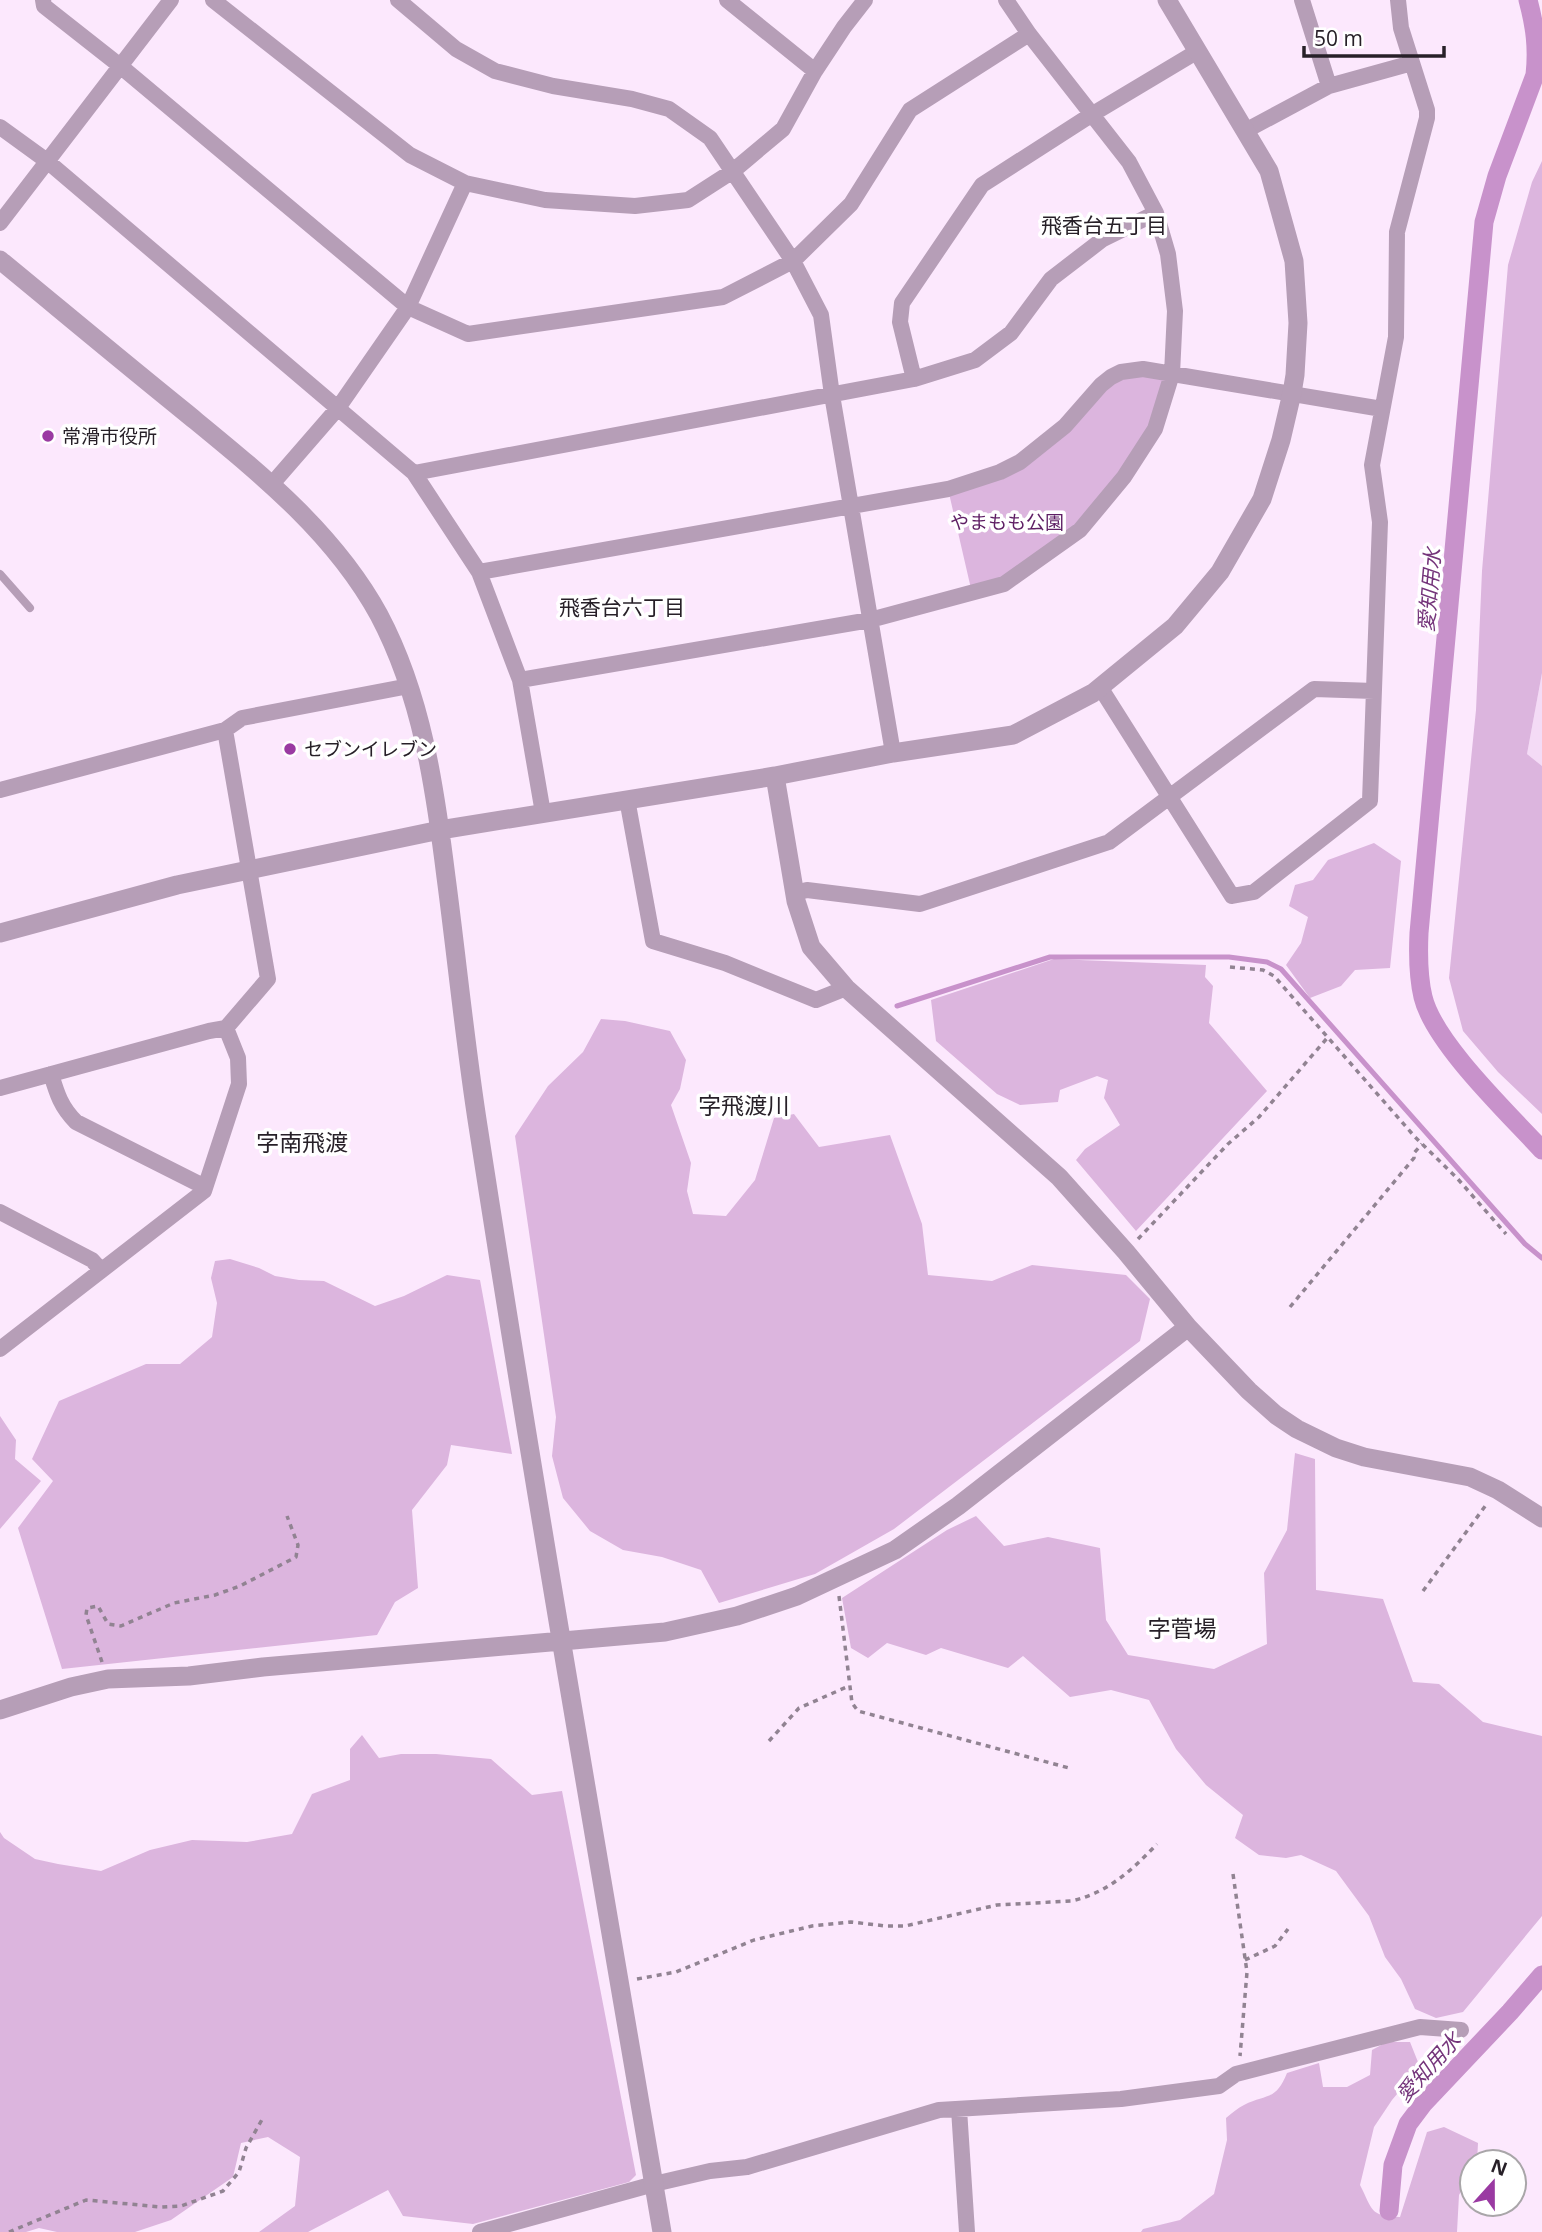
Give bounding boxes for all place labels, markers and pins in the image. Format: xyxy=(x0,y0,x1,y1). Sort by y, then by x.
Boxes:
place label: 常滑市役所 xyxy=(62,423,157,449)
marker: 常滑市役所 xyxy=(40,428,56,444)
place label: セブンイレブン xyxy=(304,736,437,762)
marker: セブンイレブン xyxy=(282,741,298,757)

